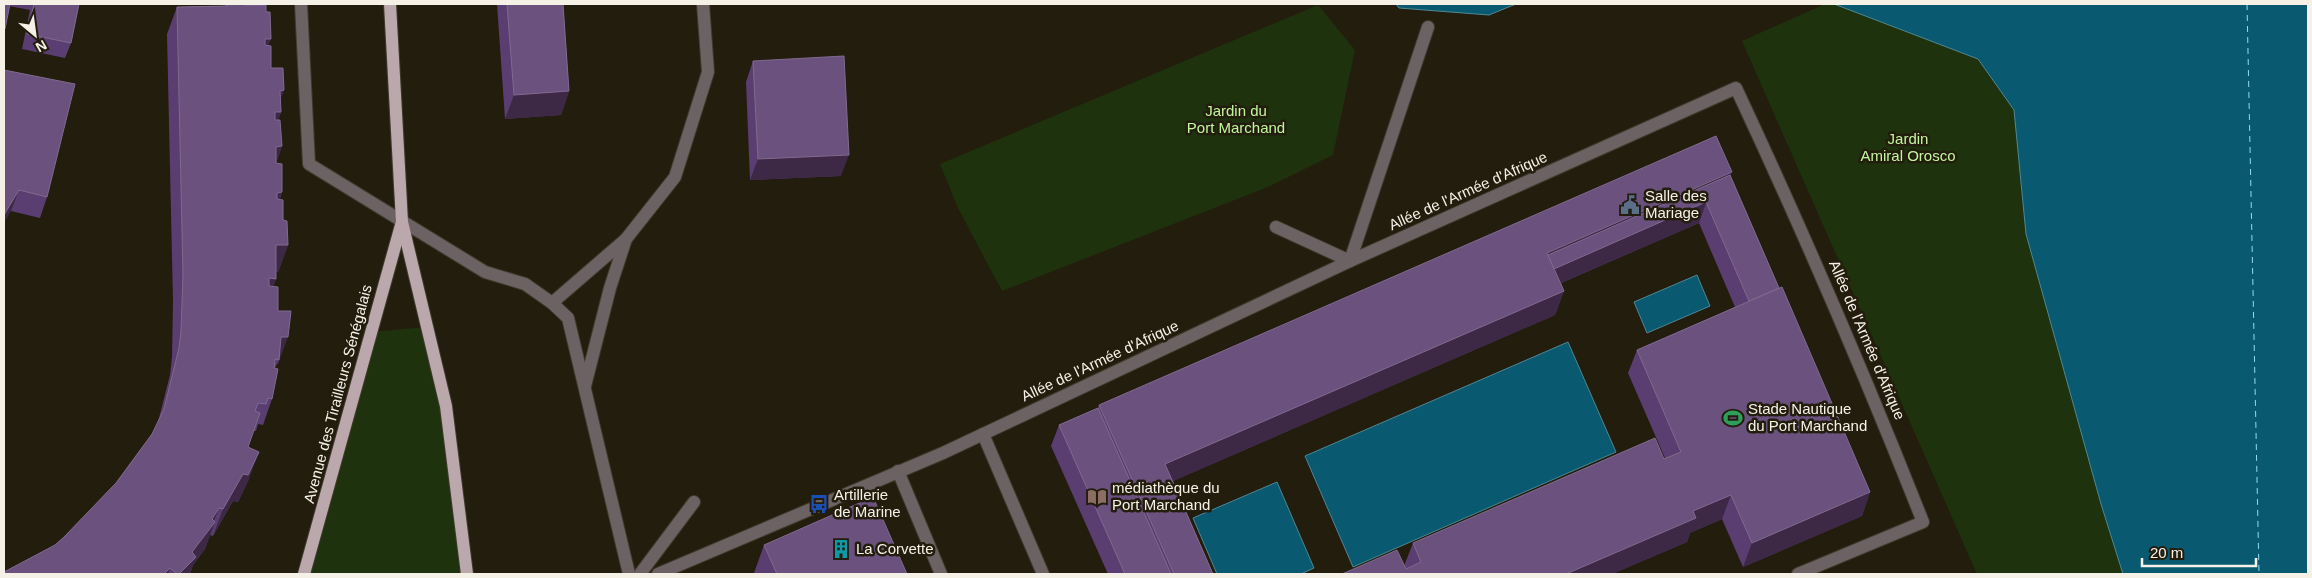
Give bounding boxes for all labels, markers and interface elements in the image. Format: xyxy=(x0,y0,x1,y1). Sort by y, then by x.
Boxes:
north arrow xyxy=(10,10,60,60)
text: N xyxy=(33,37,50,56)
park label: Jardin du Port Marchand xyxy=(1187,102,1285,136)
park label: Jardin Amiral Orosco xyxy=(1860,130,1956,164)
street label: Allée de l'Armée d'Afrique xyxy=(1386,148,1550,233)
place label: Salle des Mariage xyxy=(1645,187,1707,221)
public building icon: Salle des Mariage xyxy=(1619,194,1641,216)
street label: Allée de l'Armée d'Afrique xyxy=(1826,257,1909,422)
street label: Avenue des Tirailleurs Sénégalais xyxy=(300,283,375,505)
street label: Allée de l'Armée d'Afrique xyxy=(1018,317,1181,405)
place label: Stade Nautique du Port Marchand xyxy=(1748,400,1867,434)
sports icon: Stade Nautique du Port Marchand xyxy=(1722,407,1744,429)
place label: médiathèque du Port Marchand xyxy=(1112,479,1220,513)
place label: Artillerie de Marine xyxy=(834,486,901,520)
library icon: médiathèque du Port Marchand xyxy=(1086,486,1108,508)
bus stop icon: Artillerie de Marine xyxy=(808,493,830,515)
scale bar xyxy=(2142,536,2256,568)
building icon: La Corvette xyxy=(830,538,852,560)
place label: La Corvette xyxy=(856,540,934,557)
text: 20 m xyxy=(2150,544,2183,561)

